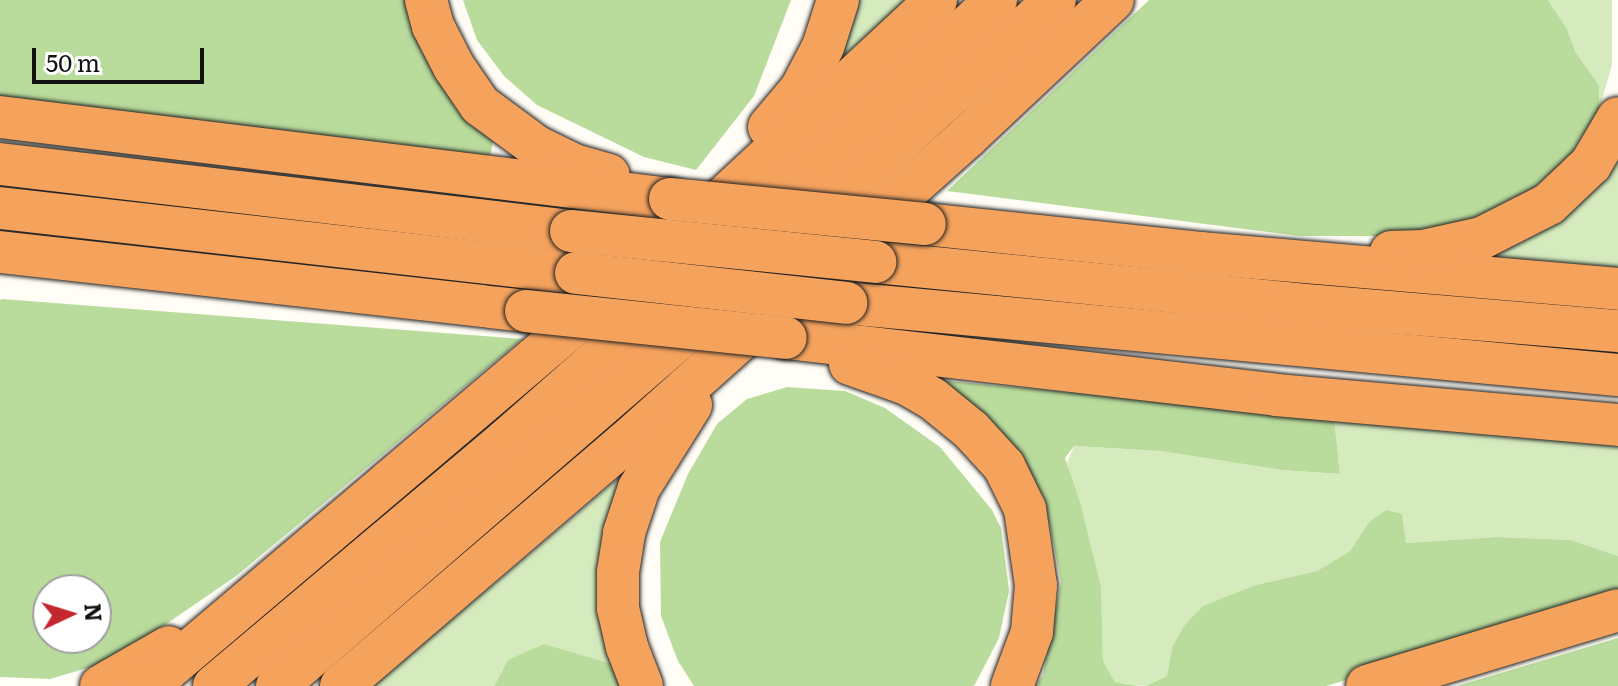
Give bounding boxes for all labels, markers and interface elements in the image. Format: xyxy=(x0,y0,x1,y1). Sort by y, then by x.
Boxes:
scale bar xyxy=(36,32,208,82)
text: 50 m xyxy=(46,44,100,79)
north arrow xyxy=(32,574,112,654)
text: N xyxy=(77,602,112,623)

